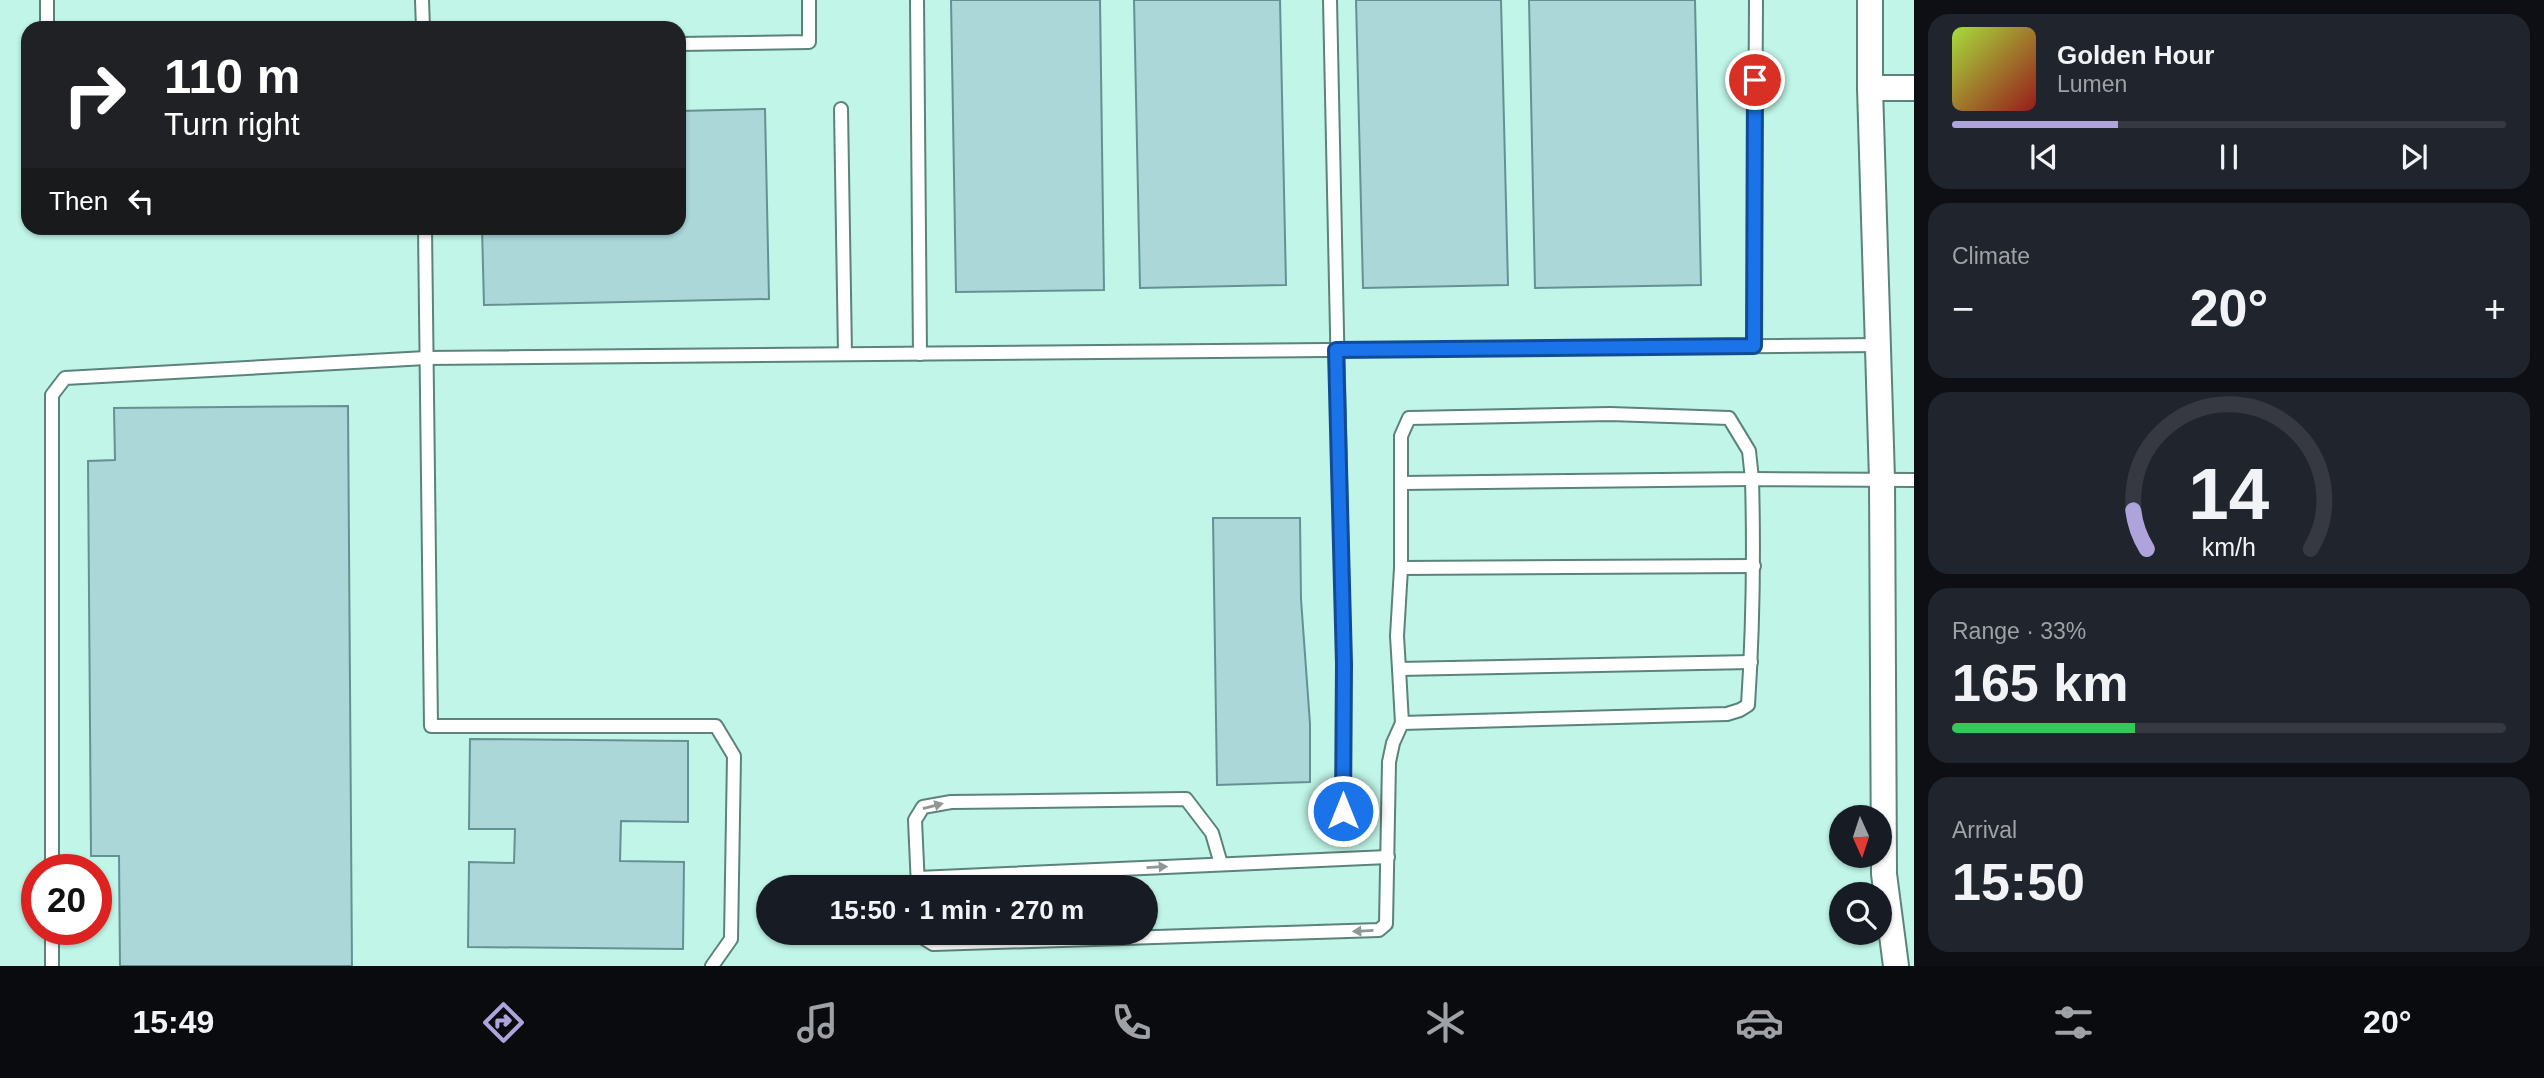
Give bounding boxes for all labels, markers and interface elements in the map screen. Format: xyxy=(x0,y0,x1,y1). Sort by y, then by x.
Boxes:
text: Golden Hour xyxy=(2057,40,2214,70)
icon: right xyxy=(49,49,140,140)
text: 110 m xyxy=(164,49,300,103)
pin xyxy=(1725,50,1785,110)
icon: arrive xyxy=(1736,61,1774,99)
text: Lumen xyxy=(2057,71,2127,97)
text: Turn right xyxy=(164,106,300,142)
icon: previous xyxy=(2025,138,2063,176)
icon: pause xyxy=(2210,138,2248,176)
icon: next xyxy=(2395,138,2433,176)
icon: left xyxy=(122,182,160,220)
text: Then xyxy=(49,186,108,216)
text: Climate xyxy=(1952,243,2030,269)
text: 20° xyxy=(2190,279,2268,337)
text: − xyxy=(1952,288,1974,330)
text: + xyxy=(2484,288,2506,330)
text: 14 xyxy=(2189,453,2270,534)
text: km/h xyxy=(2202,533,2256,561)
text: Range · 33% xyxy=(1952,618,2086,644)
text: 165 km xyxy=(1952,654,2128,712)
position arrow xyxy=(1306,774,1380,848)
one-way arrow xyxy=(923,800,945,811)
north arrow xyxy=(1829,805,1892,868)
map controls xyxy=(1829,805,1892,945)
text: Arrival xyxy=(1952,817,2017,843)
text: 15:50 xyxy=(1952,853,2085,911)
speed limit sign: 20 xyxy=(21,854,112,945)
one-way arrow xyxy=(1146,861,1168,872)
button: search xyxy=(1829,882,1892,945)
text: 15:50 · 1 min · 270 m xyxy=(830,895,1084,925)
one-way arrow xyxy=(1352,926,1374,937)
icon: directions xyxy=(479,998,528,1047)
icon: music xyxy=(793,998,842,1047)
icon: phone xyxy=(1107,998,1156,1047)
icon: climate xyxy=(1421,998,1470,1047)
icon: car xyxy=(1735,998,1784,1047)
icon: filters xyxy=(2049,998,2098,1047)
text: 15:49 xyxy=(132,1004,214,1040)
text: 20° xyxy=(2363,1004,2412,1040)

